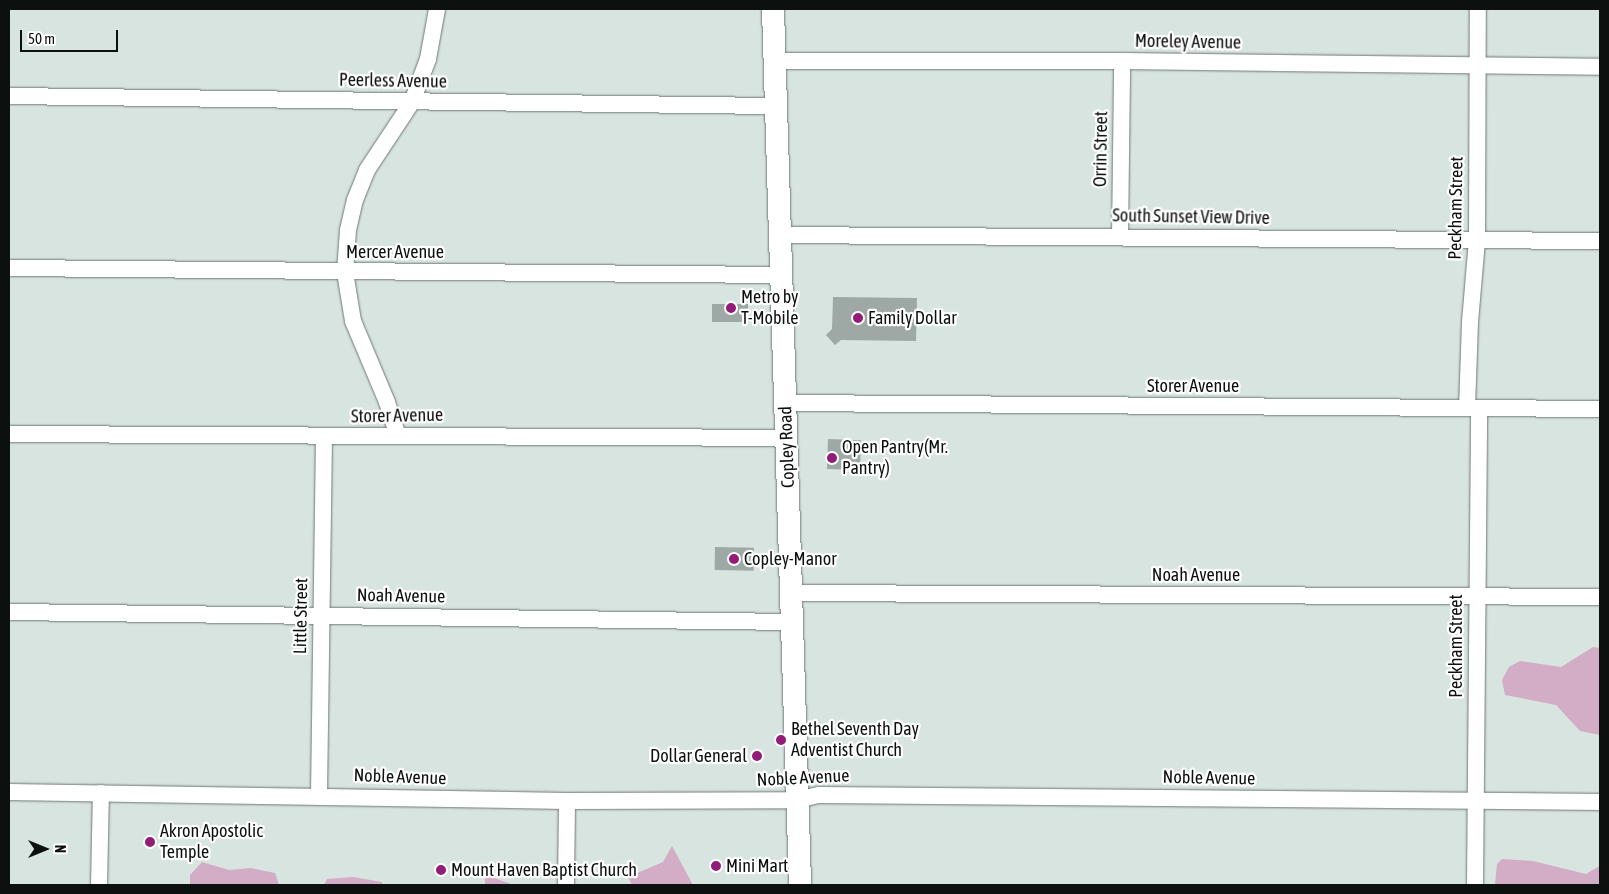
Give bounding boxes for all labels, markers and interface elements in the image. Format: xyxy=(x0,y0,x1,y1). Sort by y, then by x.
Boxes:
scale bar xyxy=(22,20,120,52)
text: 50 m xyxy=(28,30,55,47)
street label: Moreley Avenue xyxy=(1135,30,1241,54)
street label: Peerless Avenue xyxy=(339,69,447,93)
street label: Orrin Street xyxy=(1090,111,1112,187)
street label: Peckham Street xyxy=(1444,156,1468,260)
street label: South Sunset View Drive xyxy=(1112,205,1270,229)
street label: Mercer Avenue xyxy=(346,241,444,263)
place label: Metro by T-Mobile xyxy=(741,287,798,330)
marker: Metro by T-Mobile xyxy=(725,302,737,314)
place label: Family Dollar xyxy=(868,307,957,329)
marker: Family Dollar xyxy=(852,312,864,324)
street label: Storer Avenue xyxy=(1147,375,1239,397)
street label: Storer Avenue xyxy=(351,404,443,428)
street label: Copley Road xyxy=(775,406,799,488)
place label: Open Pantry(Mr. Pantry) xyxy=(842,437,948,479)
marker: Open Pantry(Mr. Pantry) xyxy=(826,452,838,464)
place label: Copley-Manor xyxy=(744,548,837,570)
marker: Copley-Manor xyxy=(728,553,740,565)
street label: Noah Avenue xyxy=(1152,564,1240,586)
street label: Little Street xyxy=(290,578,312,654)
street label: Noah Avenue xyxy=(357,584,445,608)
street label: Peckham Street xyxy=(1445,594,1467,698)
place label: Bethel Seventh Day Adventist Church xyxy=(791,719,919,762)
marker: Bethel Seventh Day Adventist Church xyxy=(775,734,787,746)
place label: Dollar General xyxy=(650,745,747,767)
marker: Dollar General xyxy=(751,750,763,762)
street label: Noble Avenue xyxy=(353,765,447,789)
street label: Noble Avenue xyxy=(756,765,850,791)
street label: Noble Avenue xyxy=(1162,766,1256,790)
place label: Akron Apostolic Temple xyxy=(160,821,263,864)
north arrow xyxy=(20,824,70,874)
marker: Akron Apostolic Temple xyxy=(144,836,156,848)
text: N xyxy=(52,845,68,853)
place label: Mini Mart xyxy=(726,855,788,877)
place label: Mount Haven Baptist Church xyxy=(451,859,637,881)
marker: Mini Mart xyxy=(710,860,722,872)
marker: Mount Haven Baptist Church xyxy=(435,864,447,876)

